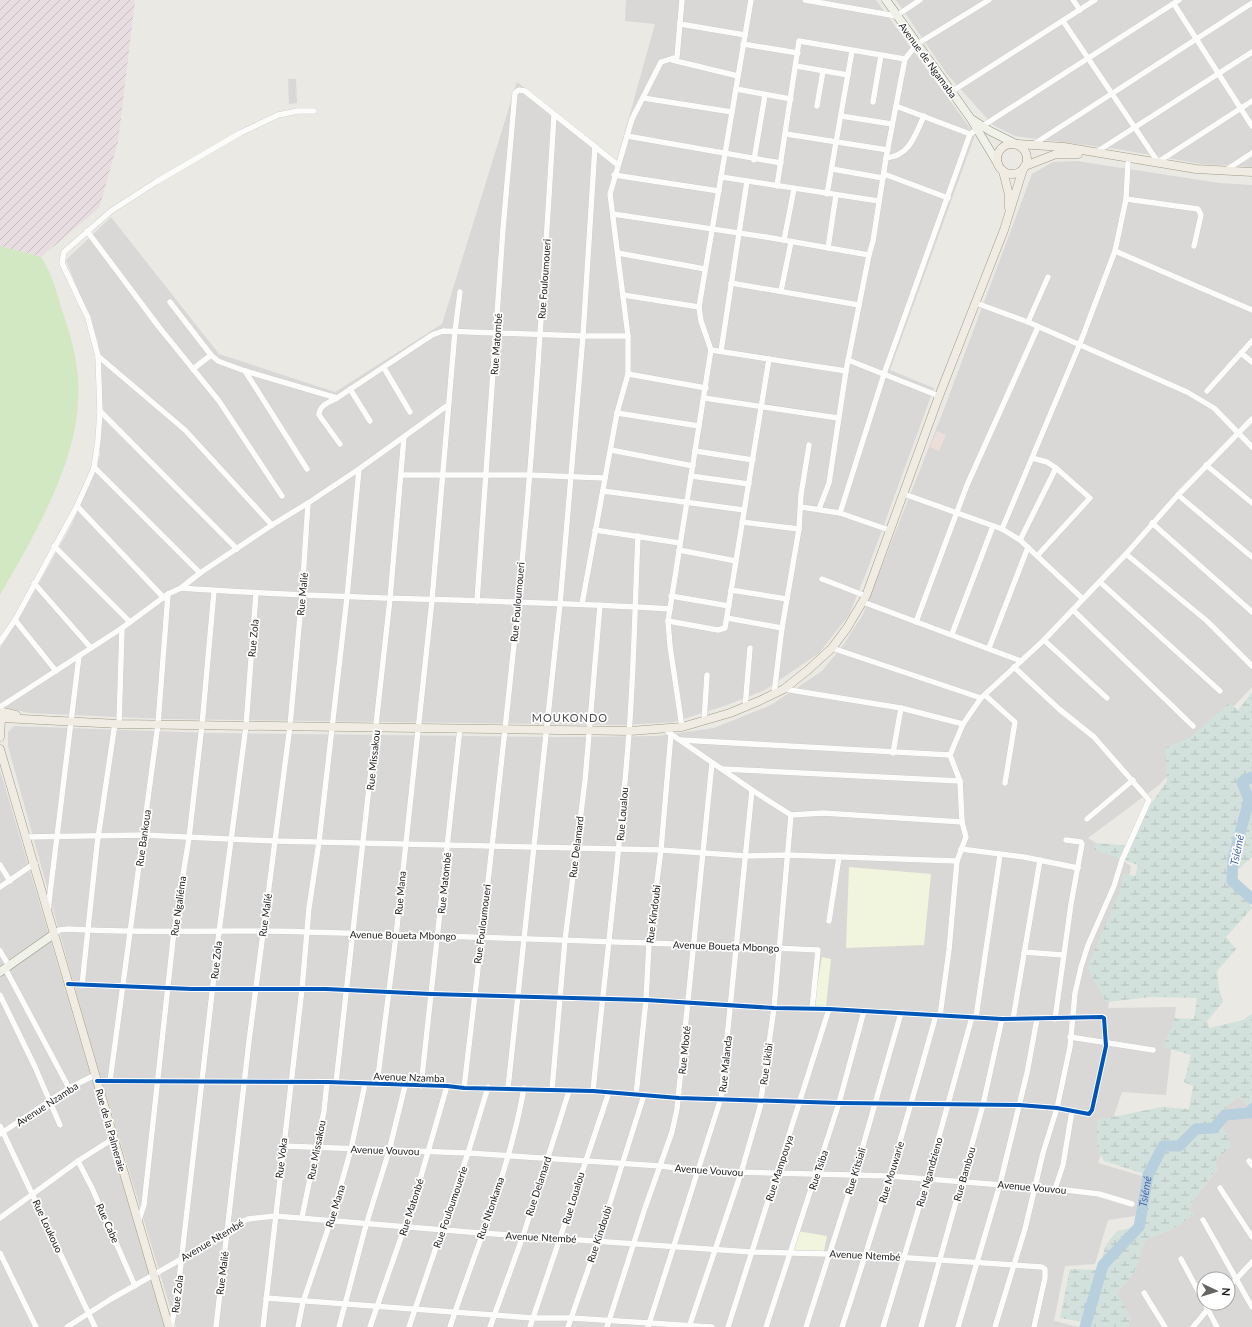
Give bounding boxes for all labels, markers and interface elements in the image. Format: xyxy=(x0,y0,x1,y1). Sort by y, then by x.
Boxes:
street label: Avenue de Ngamaba xyxy=(897,20,959,100)
street label: Rue Fouloumoueri xyxy=(535,239,553,319)
street label: Rue Matombé xyxy=(488,313,504,375)
street label: Rue Fouloumoueri xyxy=(508,561,526,643)
street label: Rue Malié xyxy=(294,572,310,616)
street label: Rue Zola xyxy=(245,618,261,658)
district label: MOUKONDO xyxy=(532,711,608,724)
street label: Rue Missakou xyxy=(364,729,382,791)
street label: Rue Loualou xyxy=(614,787,630,841)
street label: Rue Bankoua xyxy=(133,809,153,867)
street label: Rue Delamard xyxy=(566,816,586,878)
water label: Tsiémé xyxy=(1227,833,1246,866)
street label: Rue Matombé xyxy=(435,852,453,914)
street label: Rue Mana xyxy=(392,870,408,916)
street label: Rue Ngaliéma xyxy=(168,875,188,937)
street label: Rue Fouloumoueri xyxy=(471,883,493,965)
street label: Rue Kindoubi xyxy=(643,884,663,944)
street label: Rue Malié xyxy=(256,893,274,937)
street label: Avenue Boueta Mbongo xyxy=(350,928,457,942)
street label: Avenue Boueta Mbongo xyxy=(673,938,780,954)
street label: Rue Zola xyxy=(208,940,224,980)
street label: Rue Mboté xyxy=(675,1025,693,1075)
street label: Rue Malanda xyxy=(716,1035,734,1093)
street label: Rue Likibi xyxy=(757,1042,775,1086)
street label: Avenue Nzamba xyxy=(373,1070,445,1084)
street label: Avenue Nzamba xyxy=(14,1079,80,1128)
street label: Rue de la Palmeraie xyxy=(93,1087,129,1173)
street label: Rue Missakou xyxy=(304,1119,328,1181)
street label: Rue Mampouya xyxy=(763,1133,795,1203)
street label: Rue Ngandzieno xyxy=(913,1136,945,1208)
street label: Rue Voka xyxy=(273,1137,289,1179)
street label: Rue Mouwarie xyxy=(876,1140,906,1204)
street label: Avenue Vouvou xyxy=(350,1143,420,1157)
street label: Rue Bambou xyxy=(951,1145,977,1203)
street label: Rue Kitsiali xyxy=(842,1146,868,1196)
street label: Rue Tsiba xyxy=(806,1149,830,1191)
street label: Rue Delamard xyxy=(523,1155,553,1217)
street label: Avenue Vouvou xyxy=(674,1162,744,1178)
street label: Rue Fouloumouerie xyxy=(430,1165,470,1249)
street label: Rue Loualou xyxy=(559,1170,587,1226)
street label: Rue Ntonkama xyxy=(474,1175,506,1241)
water label: Tsiémé xyxy=(1136,1175,1154,1208)
street label: Rue Matonbé xyxy=(396,1177,426,1237)
street label: Avenue Vouvou xyxy=(997,1178,1067,1196)
street label: Rue Mana xyxy=(323,1183,347,1229)
street label: Rue Loukouo xyxy=(30,1198,66,1255)
street label: Rue Cabe xyxy=(94,1201,122,1245)
street label: Rue Kindoubi xyxy=(584,1204,614,1264)
street label: Avenue Ntembé xyxy=(178,1217,246,1263)
street label: Avenue Ntembé xyxy=(505,1229,577,1245)
street label: Avenue Ntembé xyxy=(829,1247,901,1263)
street label: Rue Malié xyxy=(213,1251,231,1295)
north arrow xyxy=(1196,1271,1236,1311)
street label: Rue Zola xyxy=(169,1274,185,1314)
text: N xyxy=(1220,1287,1233,1296)

